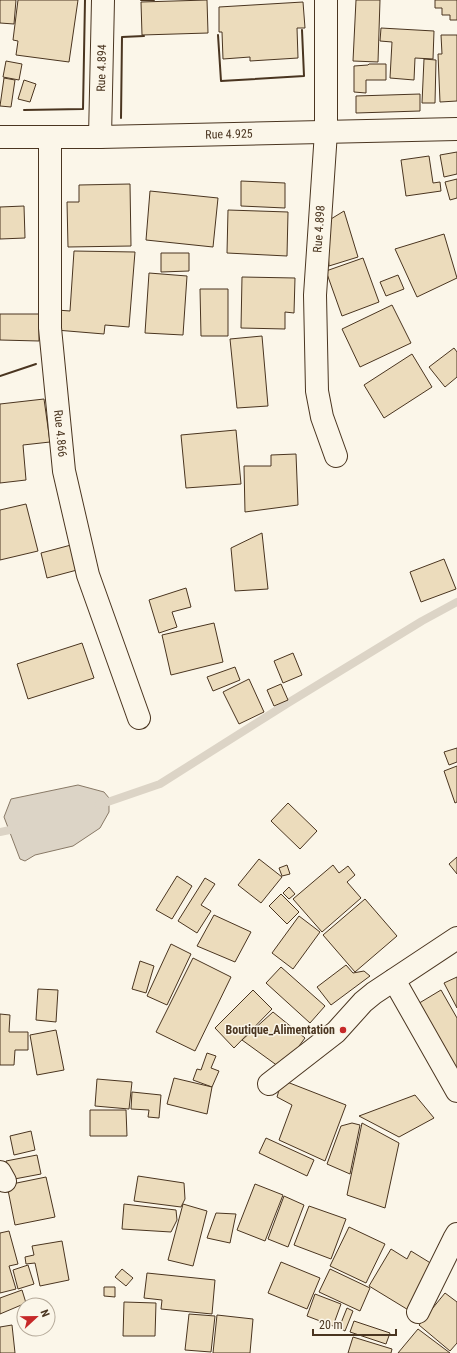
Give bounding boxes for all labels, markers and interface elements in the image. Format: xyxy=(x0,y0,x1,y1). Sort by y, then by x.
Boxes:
street label: Rue 4.894 xyxy=(94,44,109,92)
street label: Rue 4.925 xyxy=(205,127,253,142)
street label: Rue 4.898 xyxy=(310,205,328,253)
street label: Rue 4.866 xyxy=(51,409,70,458)
place label: Boutique_Alimentation xyxy=(226,1023,335,1037)
marker: Boutique_Alimentation xyxy=(338,1025,348,1035)
north arrow xyxy=(16,1297,56,1337)
text: N xyxy=(38,1308,52,1319)
scale bar xyxy=(313,1311,396,1337)
text: 20 m xyxy=(319,1318,343,1332)

